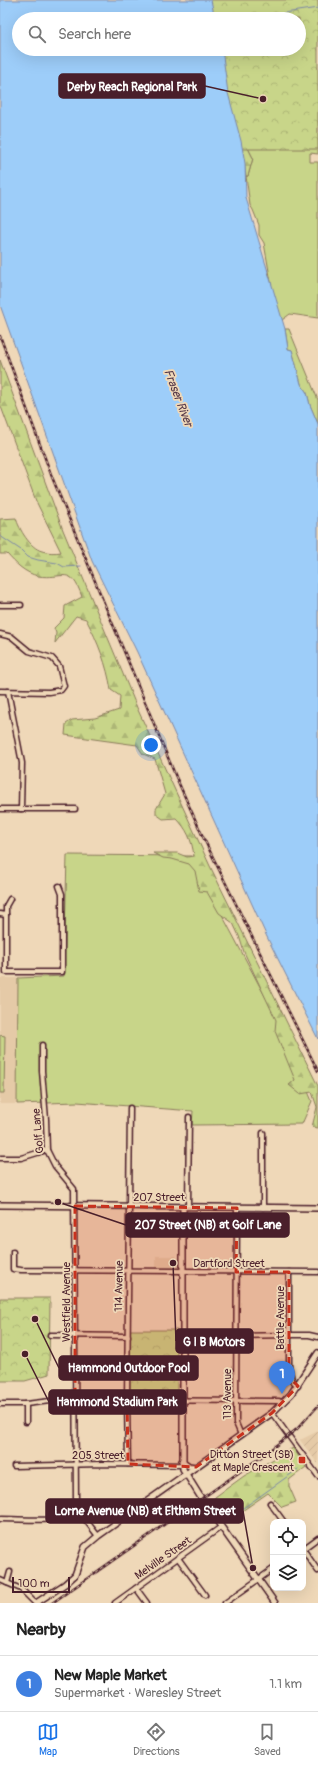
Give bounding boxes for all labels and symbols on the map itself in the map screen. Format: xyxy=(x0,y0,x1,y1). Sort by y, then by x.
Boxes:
callout: Derby Reach Regional Park xyxy=(59,74,205,98)
text: Derby Reach Regional Park xyxy=(67,80,198,95)
water label: Fraser River xyxy=(160,367,196,430)
your location xyxy=(141,735,161,755)
street label: Golf Lane xyxy=(30,1107,46,1154)
street label: 207 Street xyxy=(133,1191,185,1204)
callout: 207 Street (NB) at Golf Lane xyxy=(126,1213,289,1237)
text: 207 Street (NB) at Golf Lane xyxy=(135,1218,282,1233)
street label: Dartford Street xyxy=(193,1257,265,1270)
street label: 114 Avenue xyxy=(112,1260,126,1312)
street label: Westfield Avenue xyxy=(60,1261,73,1342)
street label: Battle Avenue xyxy=(274,1285,287,1350)
callout: G I B Motors xyxy=(176,1329,253,1353)
text: G I B Motors xyxy=(183,1335,246,1350)
callout: Hammond Outdoor Pool xyxy=(59,1356,198,1380)
text: Hammond Outdoor Pool xyxy=(68,1361,190,1376)
pin: 1 xyxy=(269,1361,295,1394)
street label: 113 Avenue xyxy=(221,1368,234,1419)
callout: Hammond Stadium Park xyxy=(49,1390,186,1414)
text: Hammond Stadium Park xyxy=(56,1395,179,1410)
place label: Ditton Street (SB) at Maple Crescent xyxy=(210,1448,295,1474)
street label: 205 Street xyxy=(72,1449,124,1462)
marker: Ditton Street (SB) at Maple Crescent xyxy=(297,1455,307,1465)
callout: Lorne Avenue (NB) at Eltham Street xyxy=(46,1499,243,1523)
text: Lorne Avenue (NB) at Eltham Street xyxy=(54,1504,237,1519)
street label: Melville Street xyxy=(132,1533,194,1582)
scale bar xyxy=(12,1575,70,1594)

